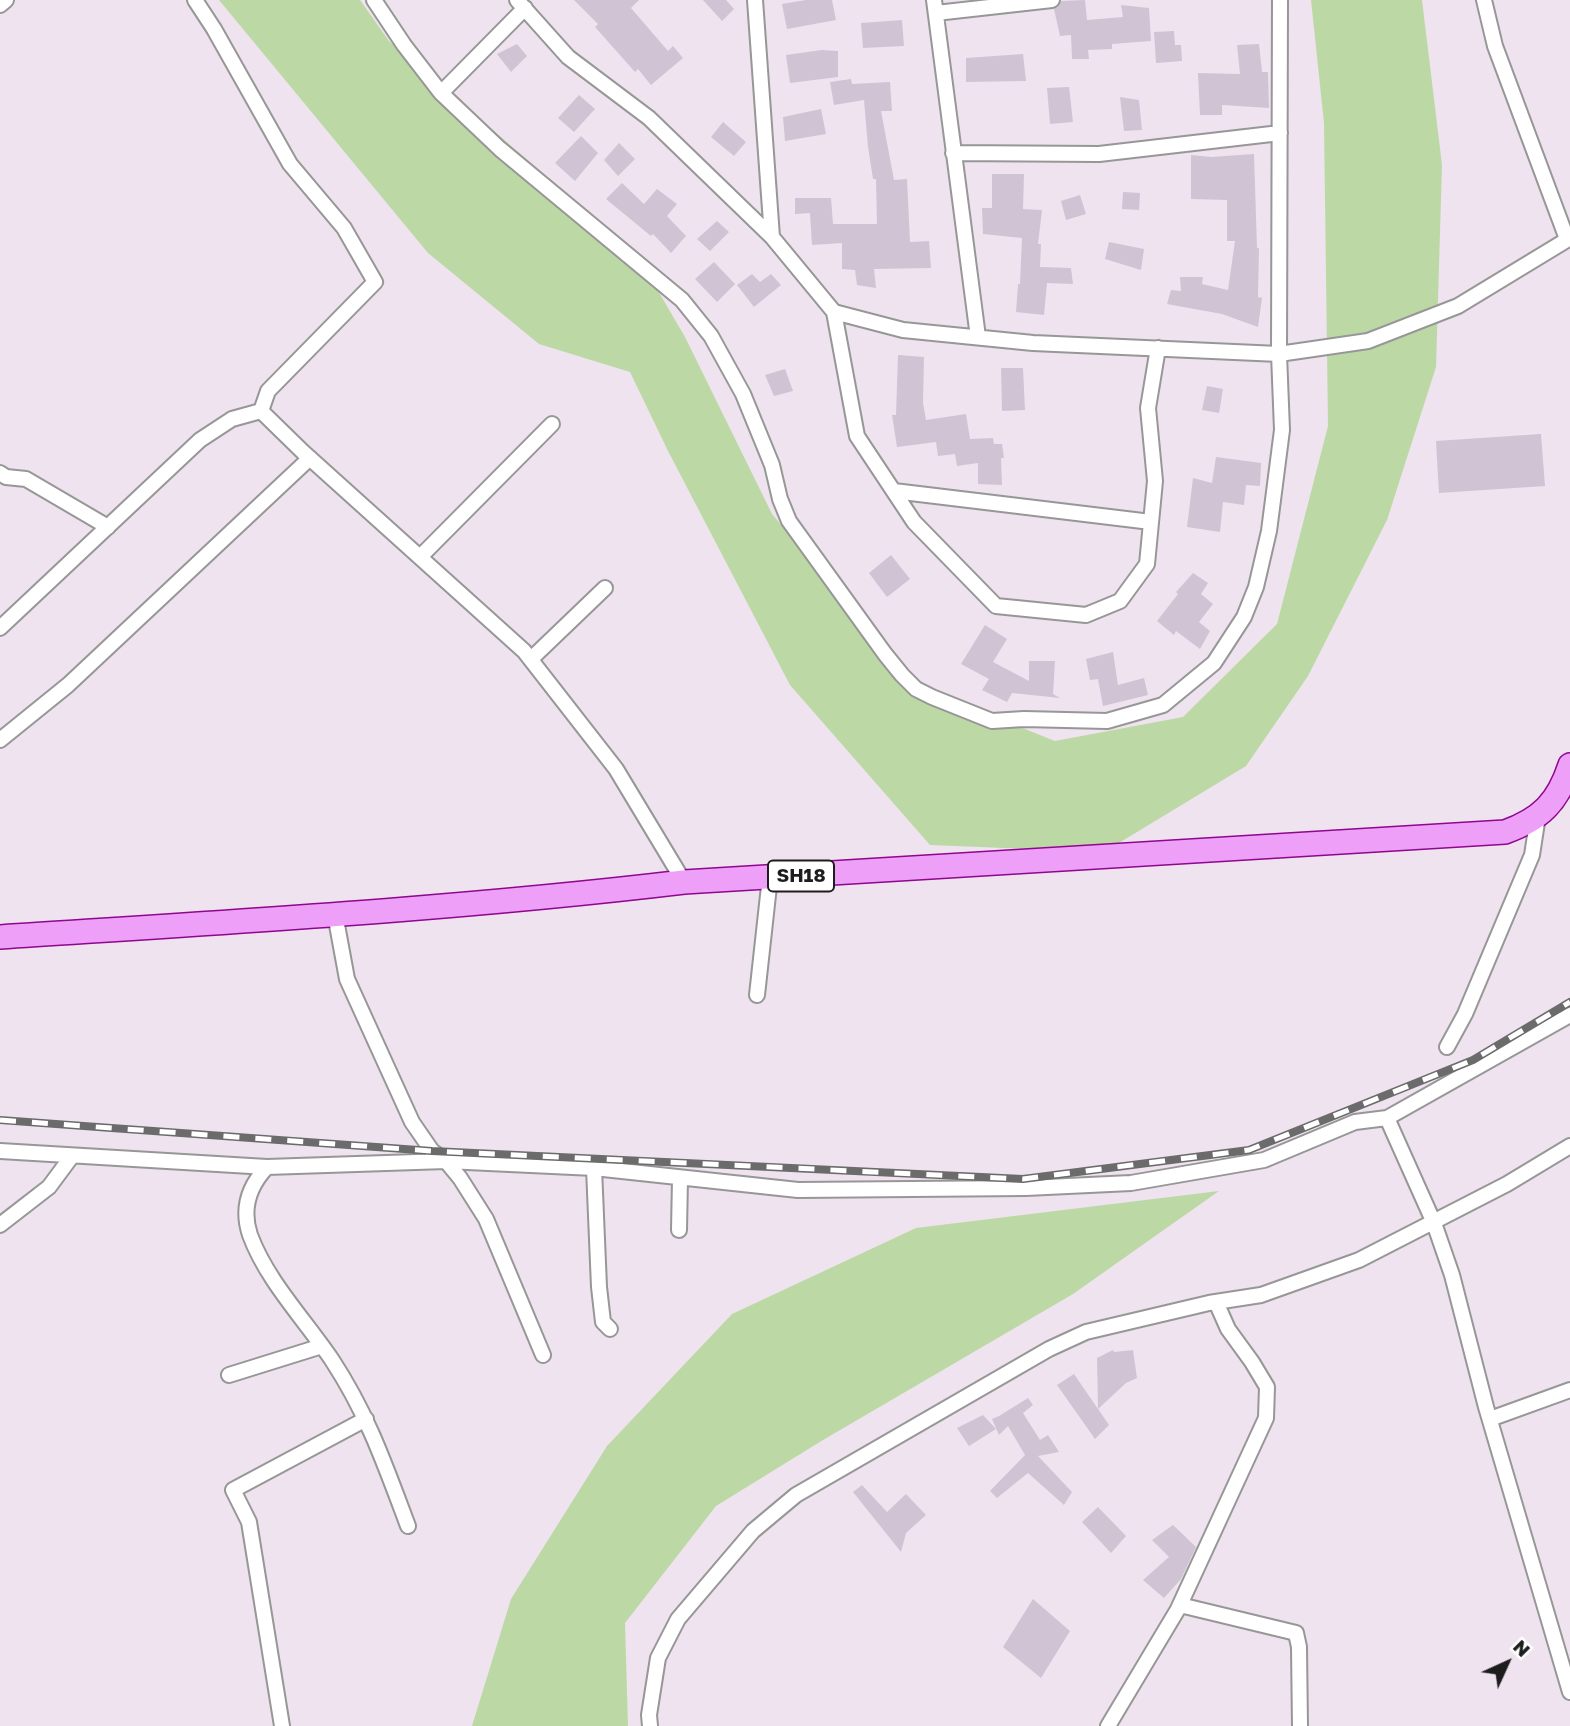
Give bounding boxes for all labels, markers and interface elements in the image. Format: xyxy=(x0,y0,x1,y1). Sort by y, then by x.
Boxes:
road number: SH18 xyxy=(768,860,834,891)
north arrow xyxy=(1472,1628,1542,1698)
text: N xyxy=(1509,1635,1535,1661)

